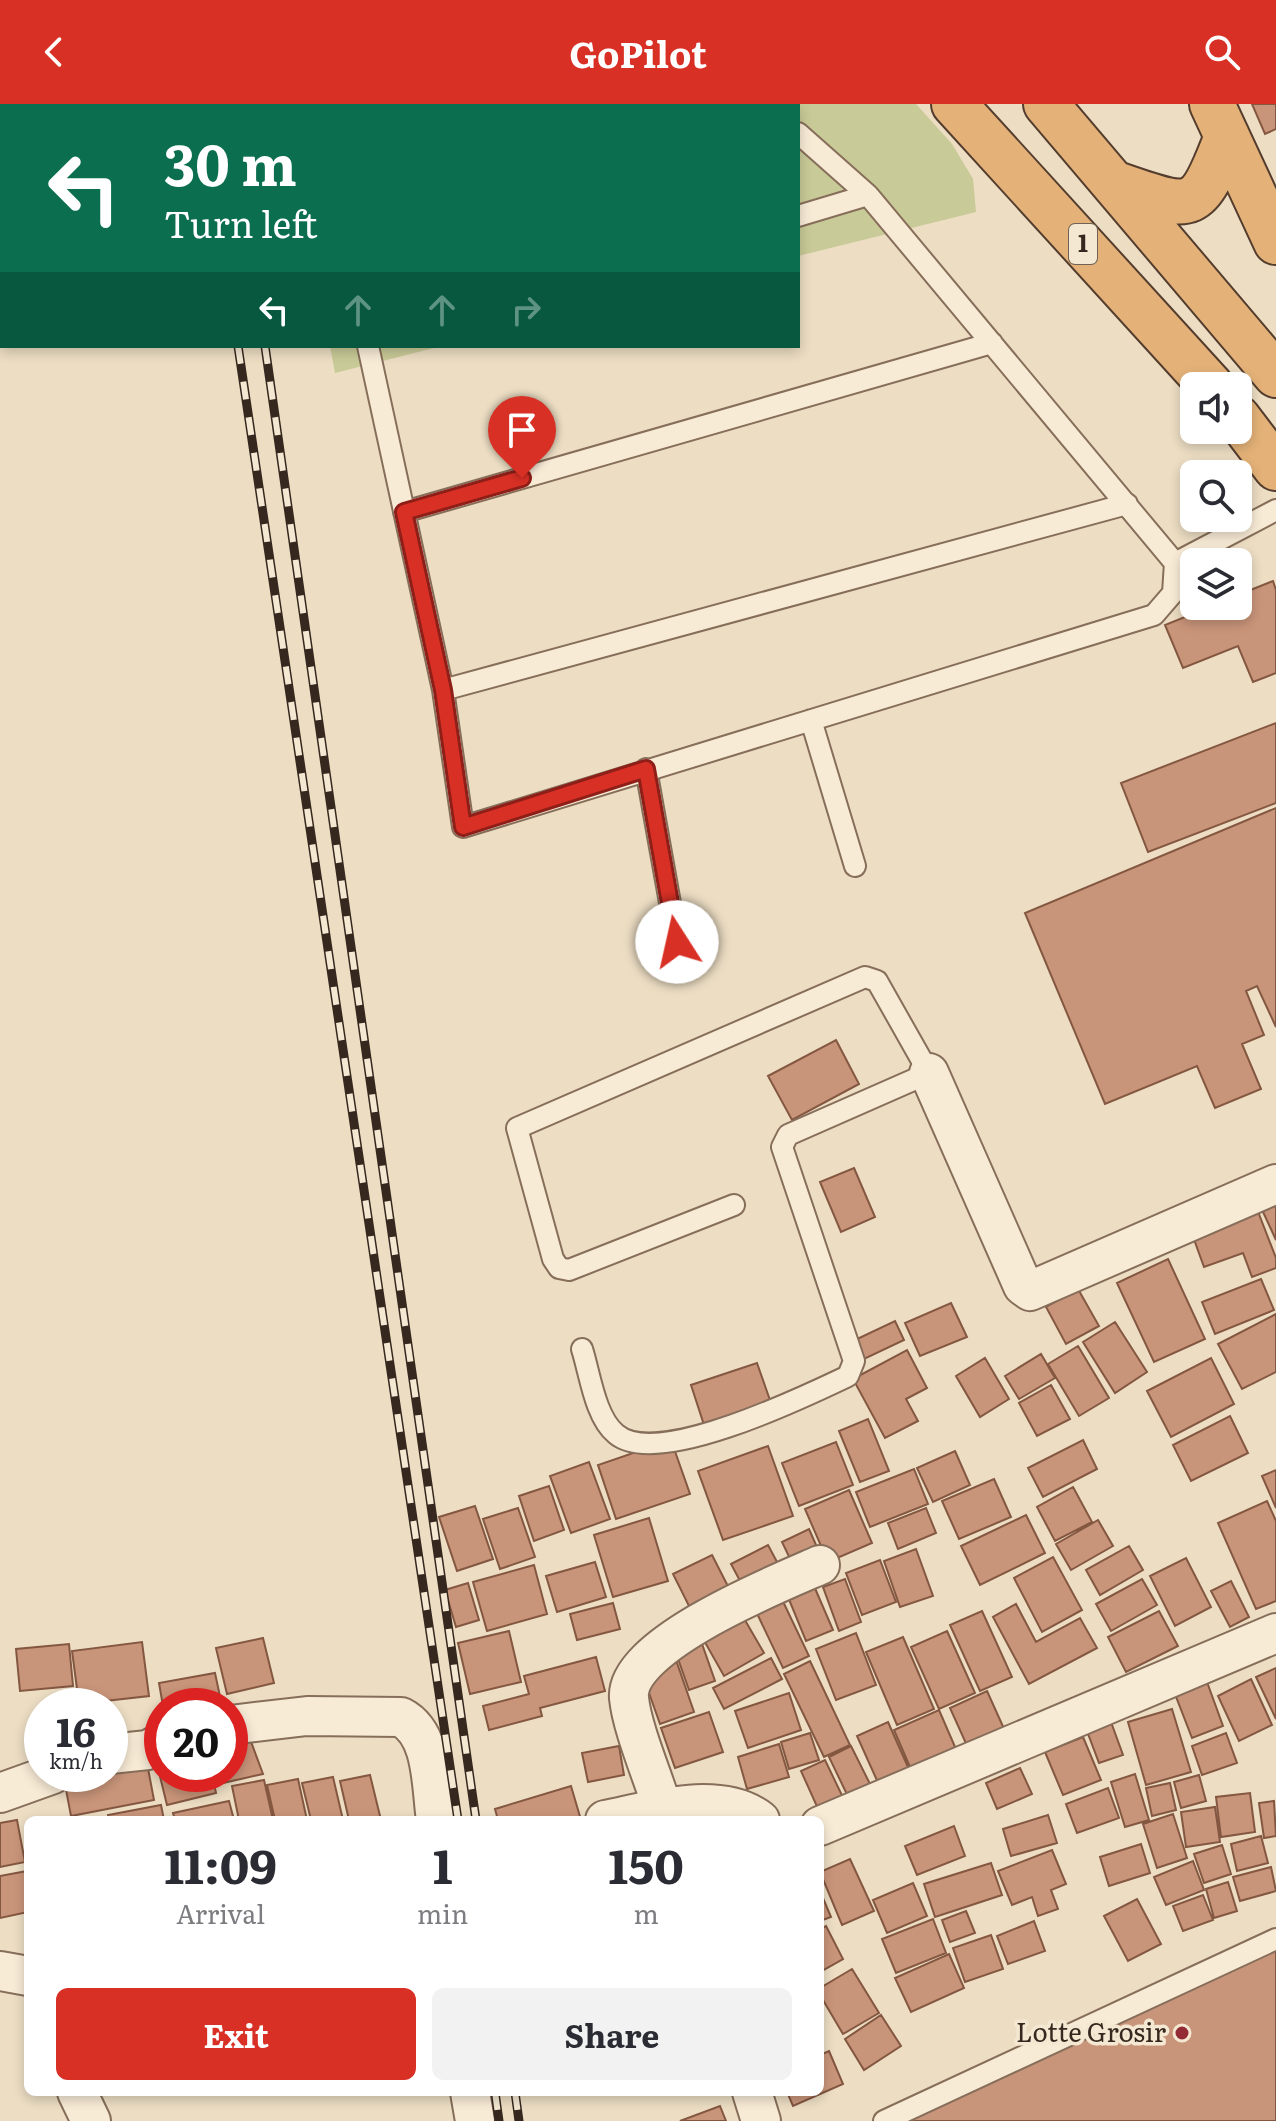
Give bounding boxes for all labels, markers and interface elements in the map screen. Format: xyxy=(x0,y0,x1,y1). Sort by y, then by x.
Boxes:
text: GoPilot xyxy=(569,26,707,79)
icon: back xyxy=(32,30,76,74)
icon: search xyxy=(1200,30,1244,74)
text: 30 m xyxy=(164,120,297,203)
icon: left xyxy=(32,136,136,240)
text: Turn left xyxy=(164,196,318,249)
road number: 1 xyxy=(1069,224,1097,264)
icon: left xyxy=(252,288,296,332)
icon: ahead xyxy=(336,288,380,332)
icon: ahead xyxy=(420,288,464,332)
icon: right xyxy=(504,288,548,332)
map controls xyxy=(1180,372,1252,620)
button: sound xyxy=(1180,372,1252,444)
pin xyxy=(488,396,556,478)
icon: arrive xyxy=(500,408,544,452)
button: search xyxy=(1180,460,1252,532)
button: layers xyxy=(1180,548,1252,620)
position arrow xyxy=(635,900,719,984)
speed limit sign: 20 xyxy=(144,1688,248,1792)
text: 16 xyxy=(56,1700,96,1759)
text: km/h xyxy=(49,1745,103,1775)
text: 11:09 xyxy=(164,1828,277,1899)
text: 1 xyxy=(433,1828,453,1899)
text: 150 xyxy=(608,1828,684,1899)
text: Arrival xyxy=(176,1893,265,1932)
text: min xyxy=(417,1893,468,1932)
text: m xyxy=(633,1893,659,1932)
button: Exit xyxy=(56,1988,416,2080)
button: Share xyxy=(432,1988,792,2080)
place label: Lotte Grosir xyxy=(1016,2011,1167,2050)
marker: Lotte Grosir xyxy=(1173,2024,1191,2042)

